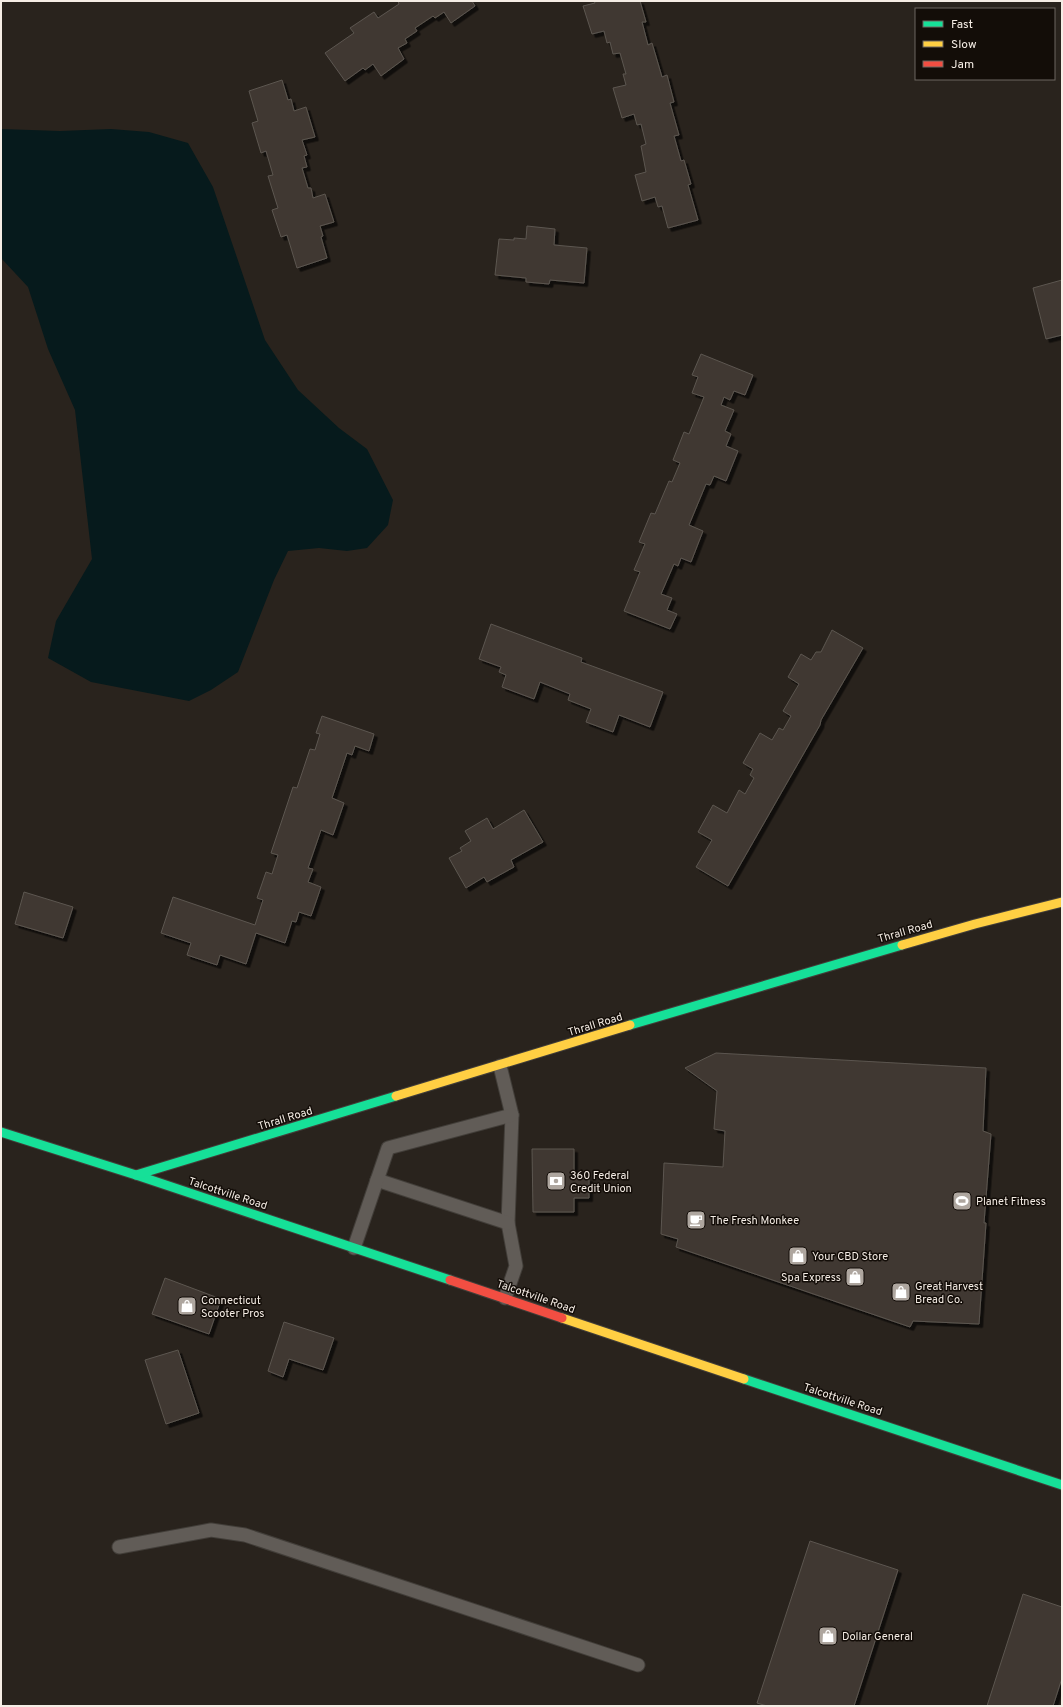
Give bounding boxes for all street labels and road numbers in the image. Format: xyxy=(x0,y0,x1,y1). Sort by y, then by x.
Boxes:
street label: Thrall Road xyxy=(876,917,934,946)
street label: Thrall Road xyxy=(566,1010,624,1040)
street label: Thrall Road xyxy=(256,1104,314,1134)
street label: Talcottville Road xyxy=(186,1175,269,1213)
street label: Talcottville Road xyxy=(495,1277,577,1317)
street label: Talcottville Road xyxy=(801,1381,884,1419)

